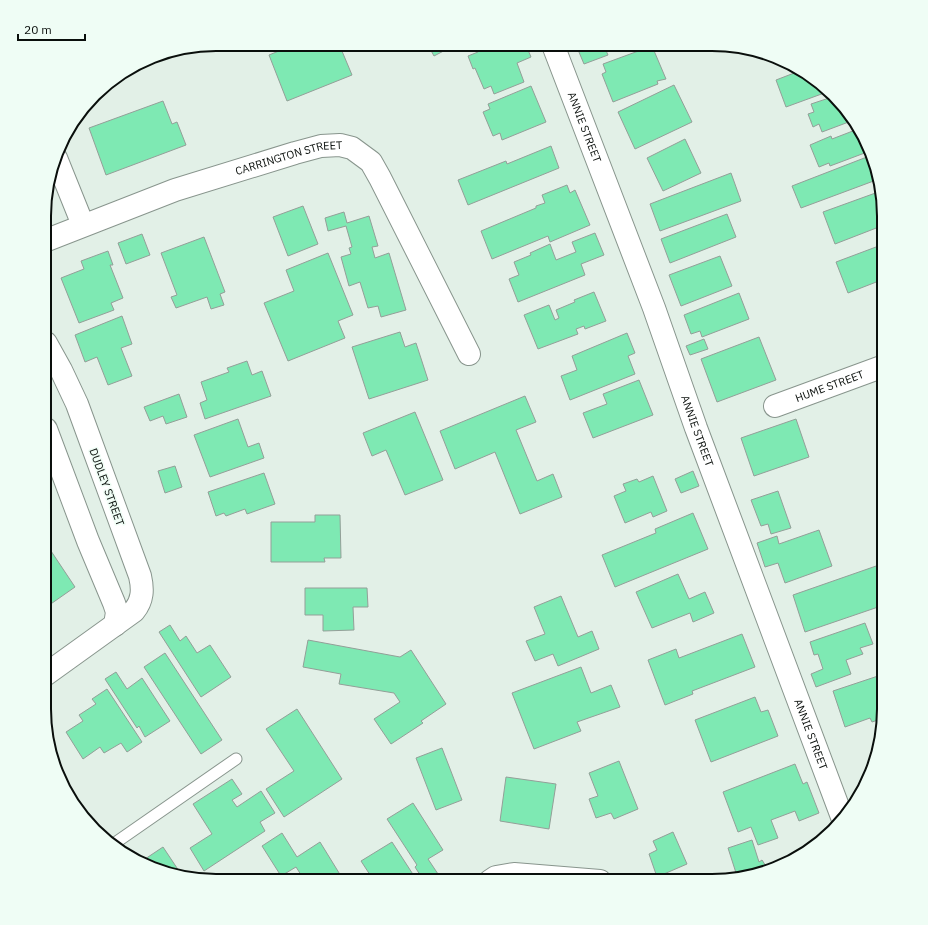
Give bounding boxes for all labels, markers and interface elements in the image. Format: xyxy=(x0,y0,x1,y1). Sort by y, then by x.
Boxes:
scale bar xyxy=(18,16,85,42)
text: 20 m xyxy=(24,22,52,37)
street label: ANNIE STREET xyxy=(565,90,605,165)
street label: CARRINGTON STREET xyxy=(233,138,343,178)
street label: HUME STREET xyxy=(793,367,866,405)
street label: ANNIE STREET xyxy=(678,393,717,469)
street label: DUDLEY STREET xyxy=(86,446,128,528)
street label: ANNIE STREET xyxy=(791,697,831,772)

